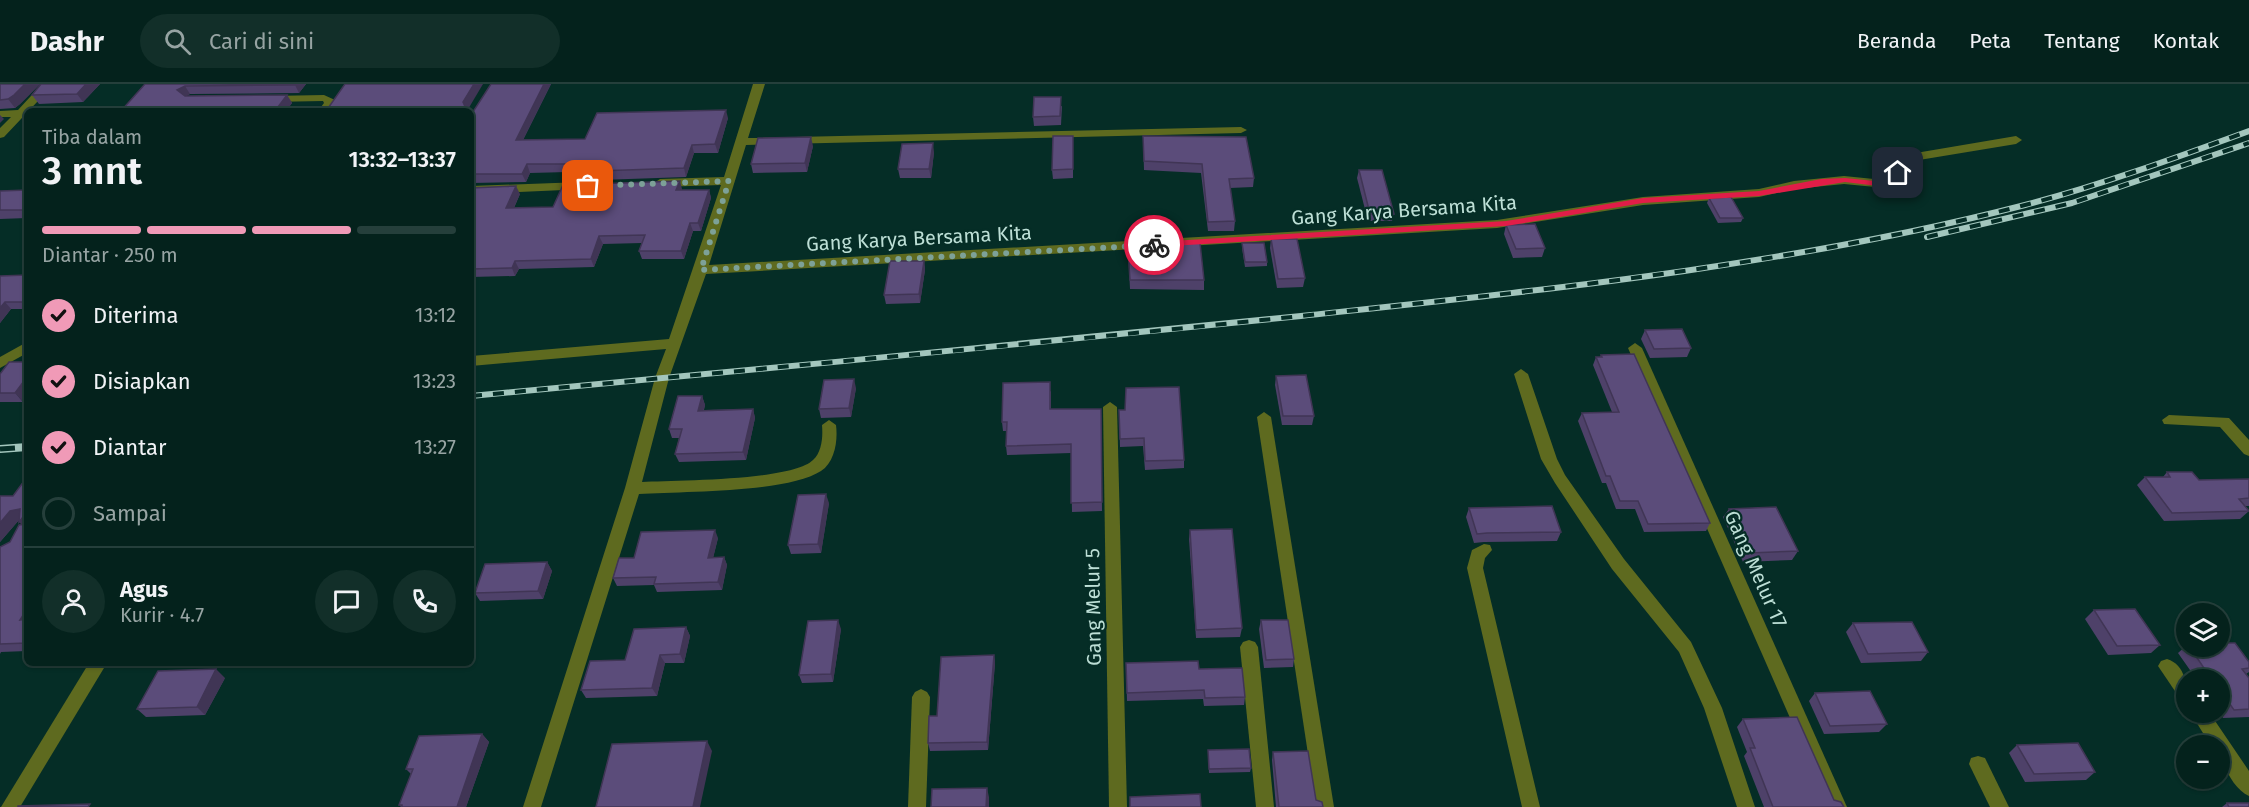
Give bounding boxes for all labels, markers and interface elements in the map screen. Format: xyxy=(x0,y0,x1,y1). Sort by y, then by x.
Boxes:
search box xyxy=(140,14,560,68)
text: Dashr xyxy=(30,25,104,58)
icon: search xyxy=(161,25,194,58)
text: Cari di sini xyxy=(209,28,314,55)
text: Beranda xyxy=(1857,28,1936,54)
text: Peta xyxy=(1969,28,2011,54)
text: Tentang xyxy=(2044,28,2120,54)
text: Kontak xyxy=(2153,28,2219,54)
text: Tiba dalam xyxy=(42,125,142,149)
text: 13:32–13:37 xyxy=(348,146,456,173)
pin xyxy=(1872,147,1923,198)
text: 3 mnt xyxy=(42,148,142,194)
icon: home xyxy=(1881,156,1914,189)
pin xyxy=(562,160,613,211)
icon: bag xyxy=(571,169,604,202)
street label: Gang Karya Bersama Kita xyxy=(1290,190,1518,230)
courier xyxy=(1124,215,1184,275)
street label: Gang Karya Bersama Kita xyxy=(805,220,1033,256)
icon: bike xyxy=(1138,229,1171,262)
text: Diantar · 250 m xyxy=(42,243,178,267)
icon: check xyxy=(42,299,75,332)
text: Diterima xyxy=(93,302,179,329)
text: 13:12 xyxy=(415,303,456,327)
icon: check xyxy=(42,365,75,398)
text: Disiapkan xyxy=(93,368,191,395)
text: 13:23 xyxy=(413,369,456,393)
icon: check xyxy=(42,431,75,464)
text: Diantar xyxy=(93,434,166,461)
text: 13:27 xyxy=(414,435,456,459)
text: Sampai xyxy=(93,500,167,527)
street label: Gang Melur 17 xyxy=(1720,507,1793,631)
street label: Gang Melur 5 xyxy=(1080,548,1106,666)
button: person xyxy=(42,570,105,633)
button: chat xyxy=(315,570,378,633)
button: phone xyxy=(393,570,456,633)
text: Agus xyxy=(120,576,168,603)
text: Kurir · 4.7 xyxy=(120,603,204,627)
map controls xyxy=(2176,603,2230,789)
button: layers xyxy=(2176,603,2230,657)
button: + xyxy=(2176,669,2230,723)
button: − xyxy=(2176,735,2230,789)

